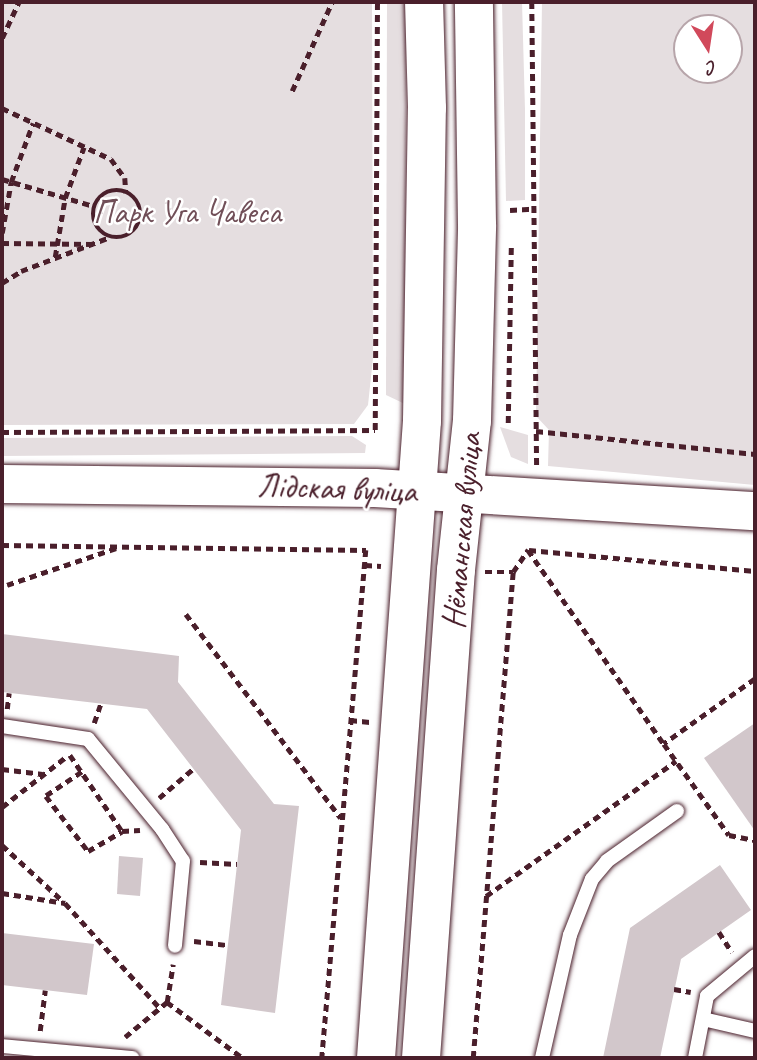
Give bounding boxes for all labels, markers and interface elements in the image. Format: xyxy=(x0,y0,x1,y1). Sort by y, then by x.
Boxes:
north arrow xyxy=(673,14,743,84)
text: С xyxy=(705,55,719,80)
park label: Парк Уга Чавеса xyxy=(91,193,283,233)
street label: Нёманская вуліца xyxy=(434,432,490,630)
street label: Лідская вуліца xyxy=(257,466,417,512)

